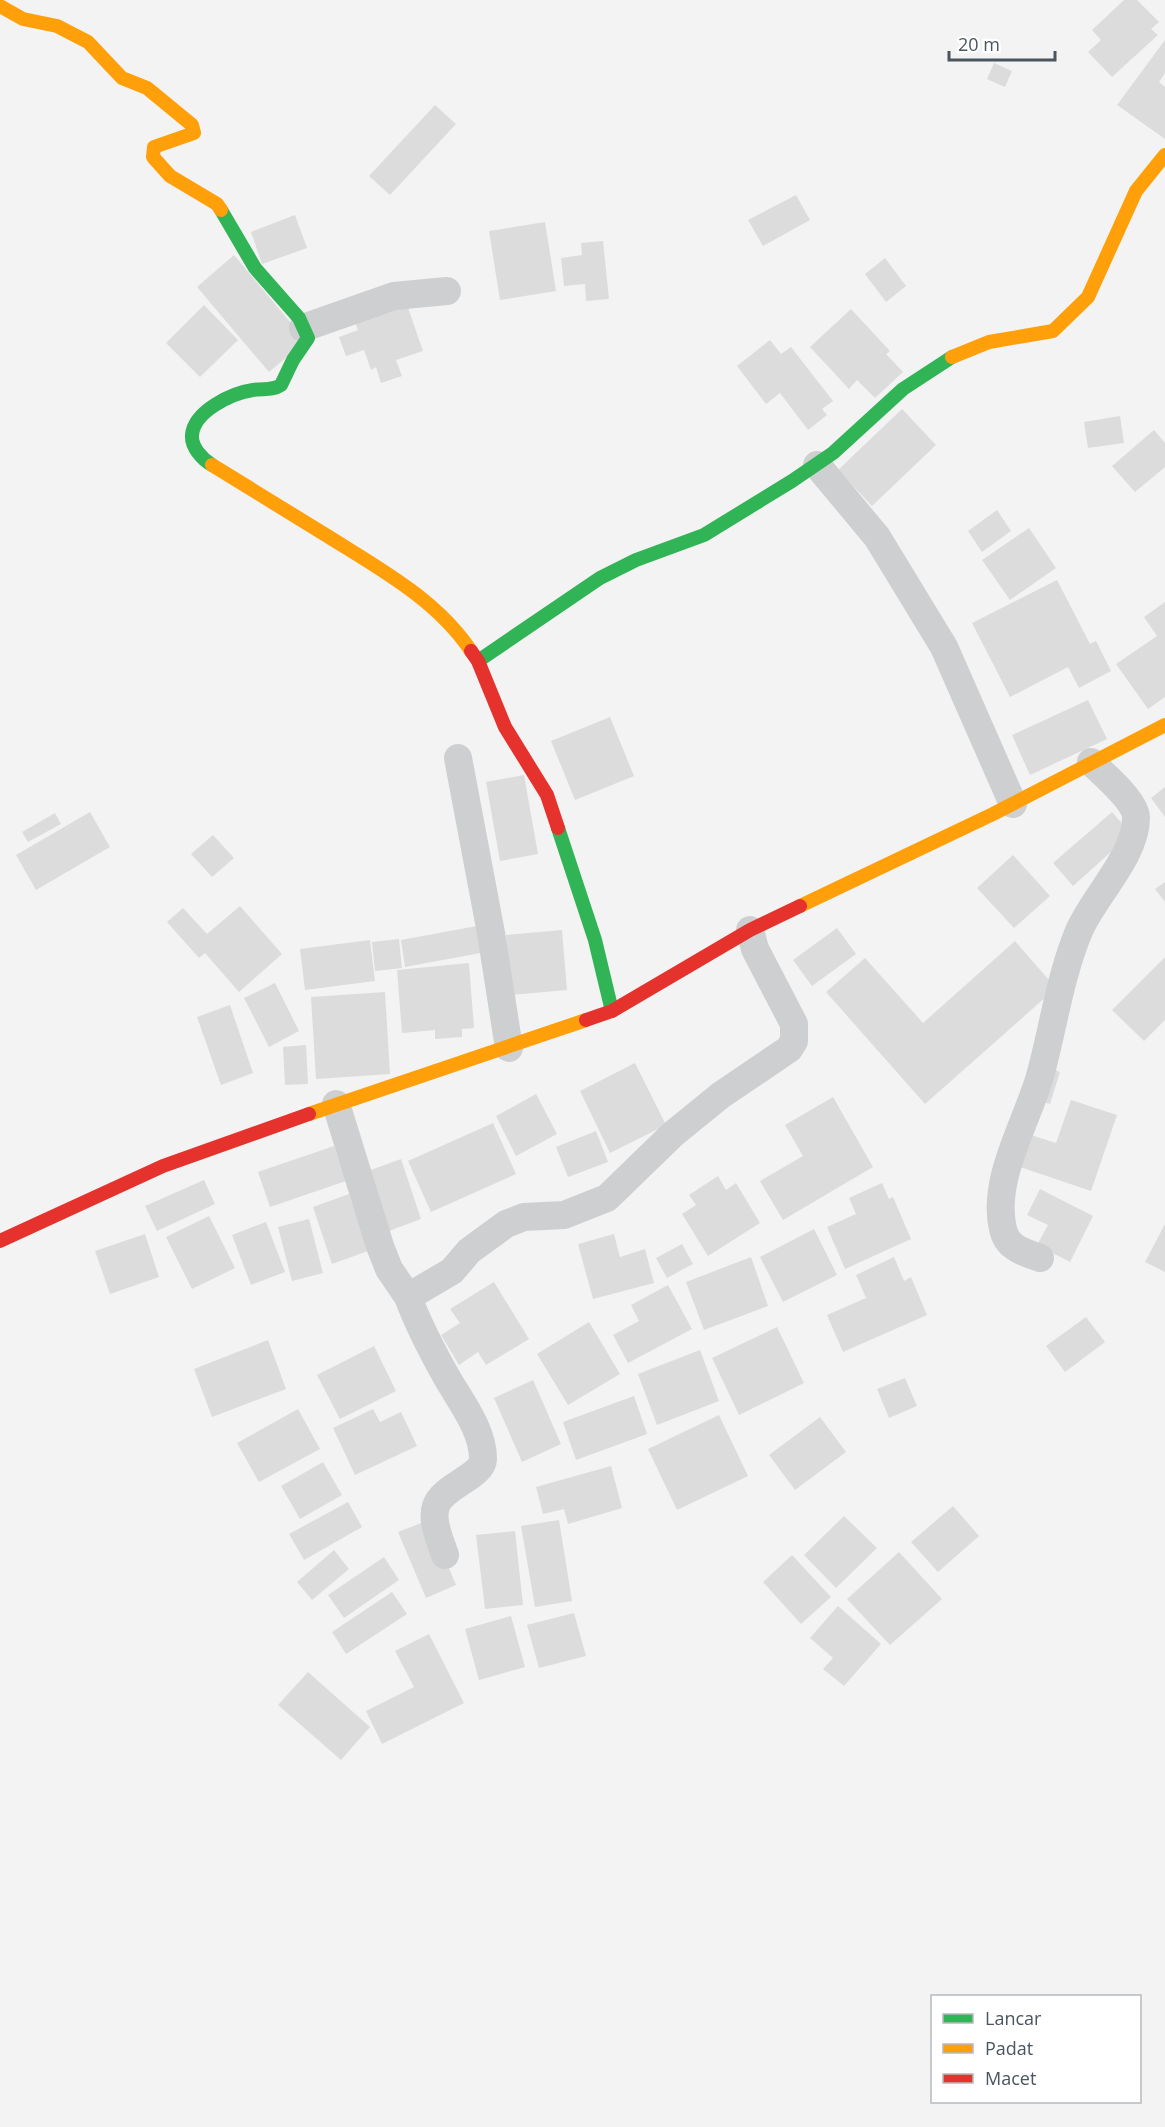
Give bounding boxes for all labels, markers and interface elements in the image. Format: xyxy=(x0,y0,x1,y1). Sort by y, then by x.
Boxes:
scale bar xyxy=(949,24,1056,62)
text: 20 m xyxy=(958,32,1000,56)
legend xyxy=(931,1995,1141,2103)
text: Lancar xyxy=(985,2006,1042,2030)
text: Padat xyxy=(985,2036,1033,2060)
text: Macet xyxy=(985,2066,1036,2090)

